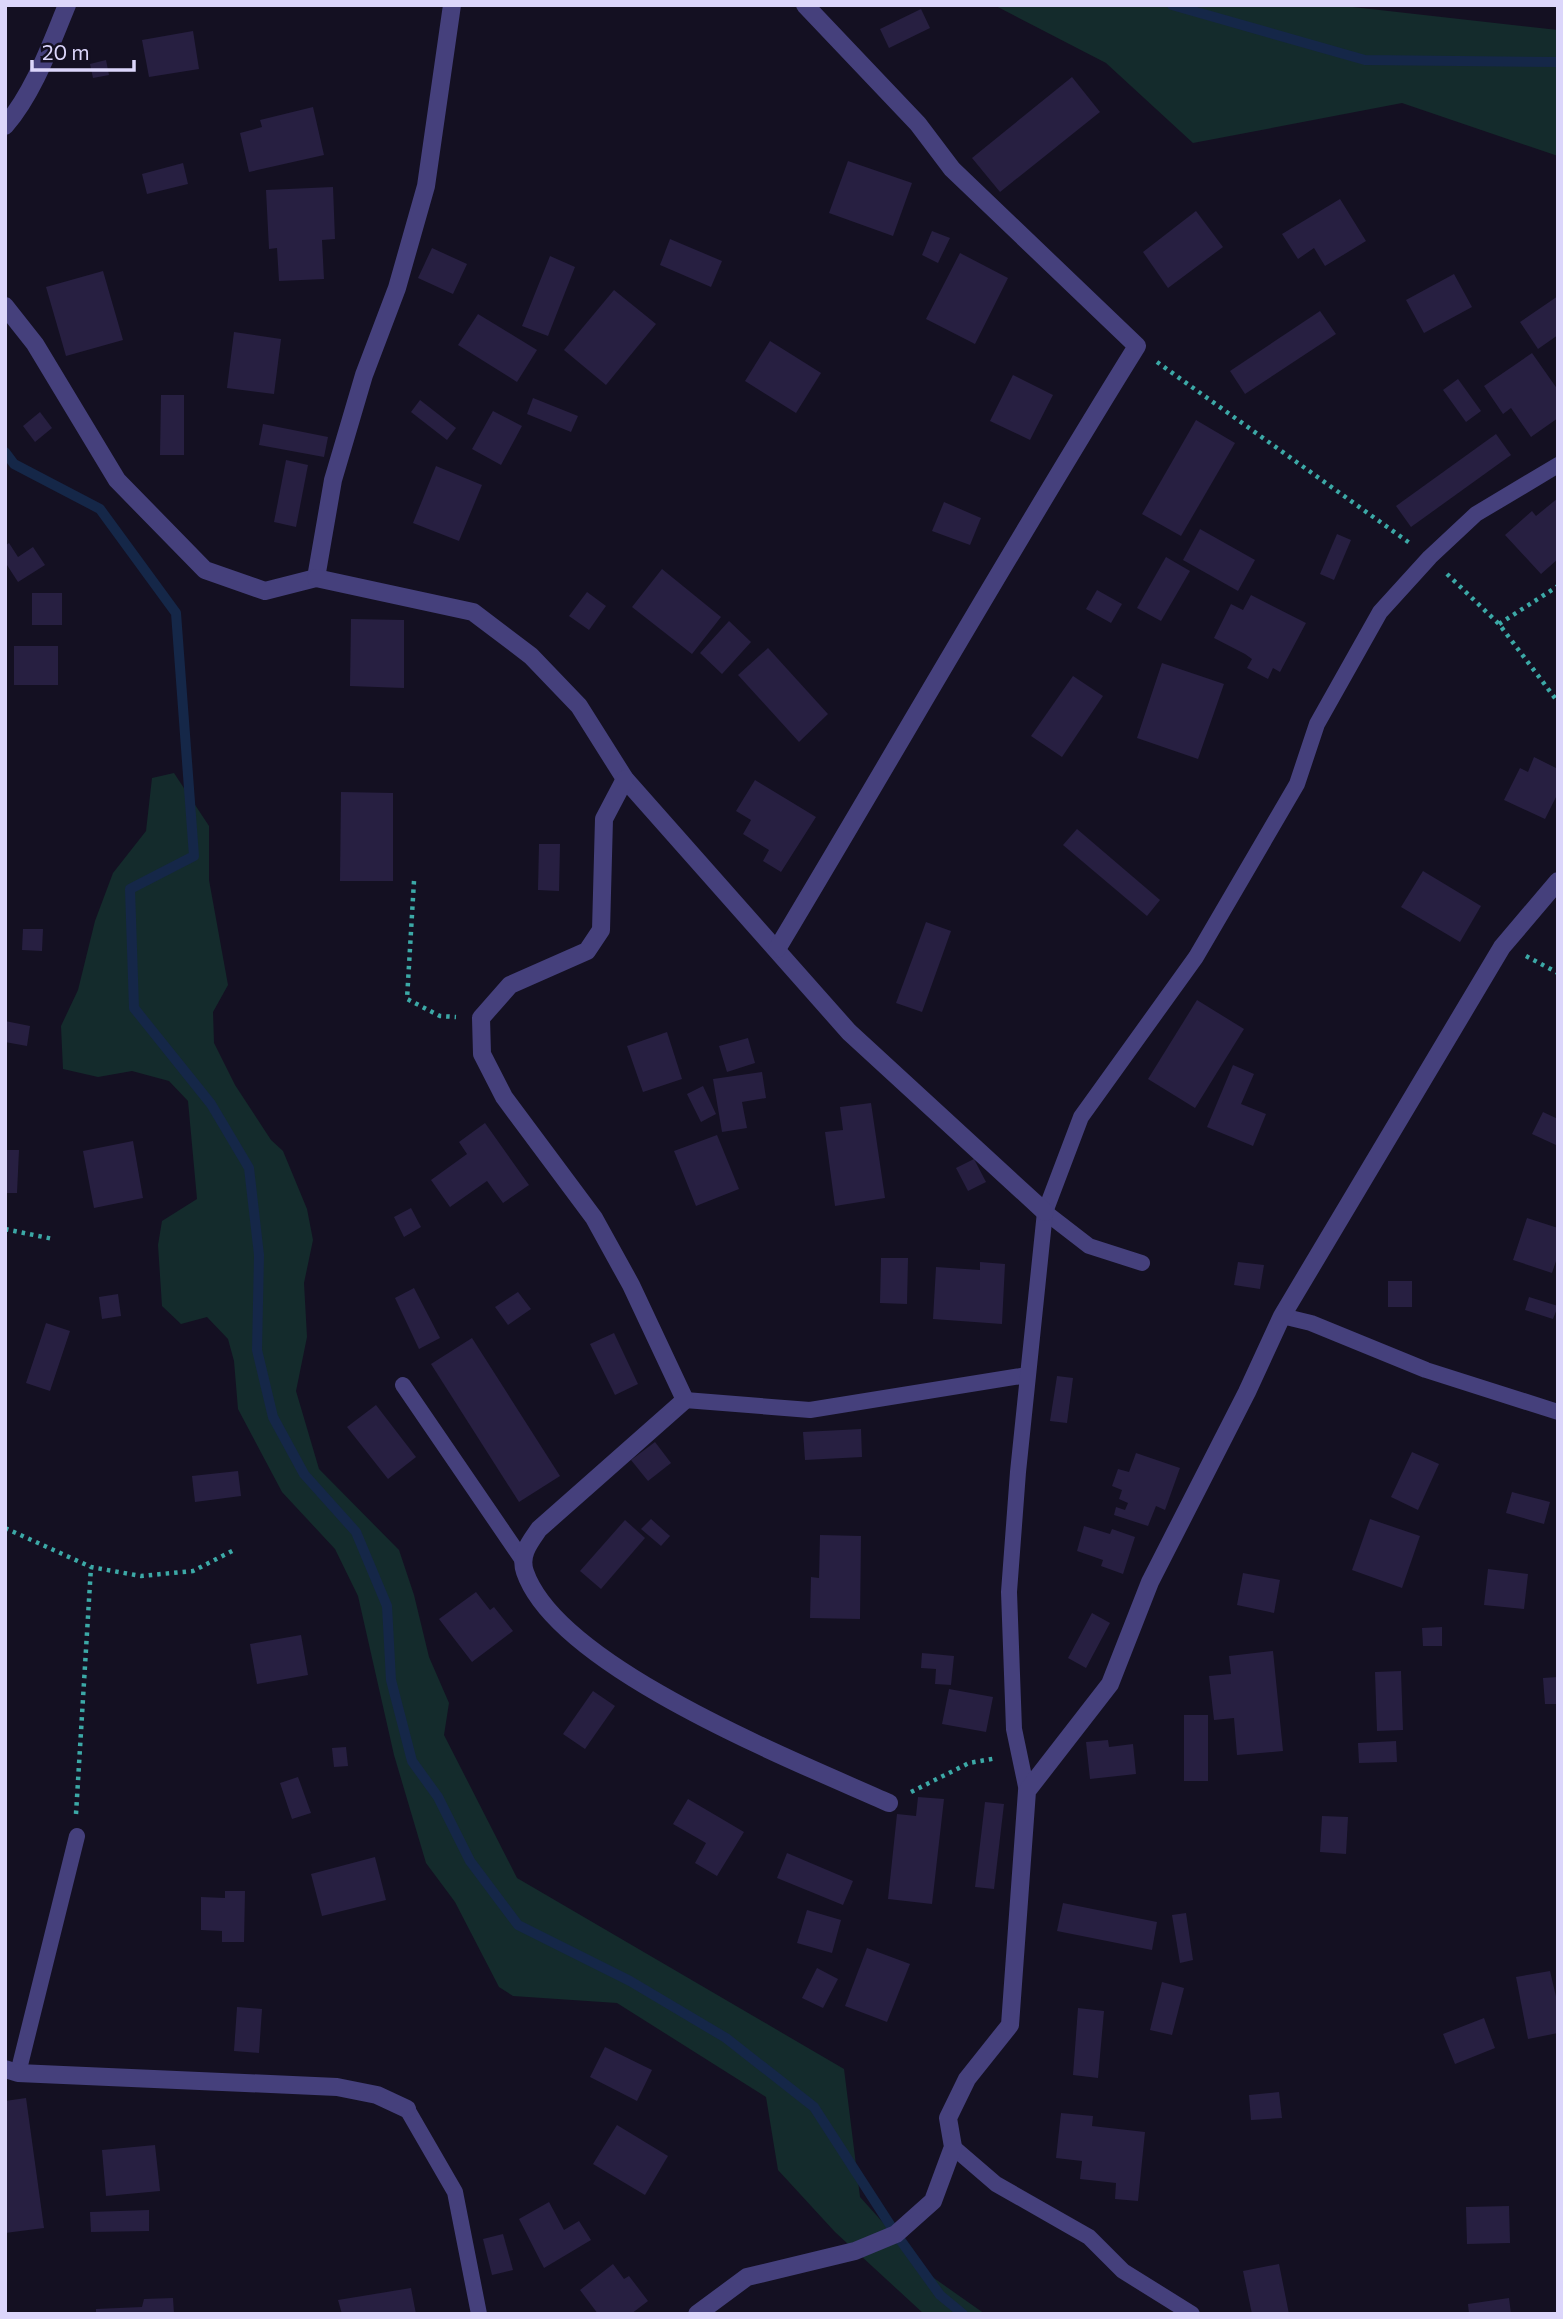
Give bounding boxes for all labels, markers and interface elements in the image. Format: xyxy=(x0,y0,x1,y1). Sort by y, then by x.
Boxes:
scale bar xyxy=(32,28,133,72)
text: 20 m xyxy=(42,39,90,64)

